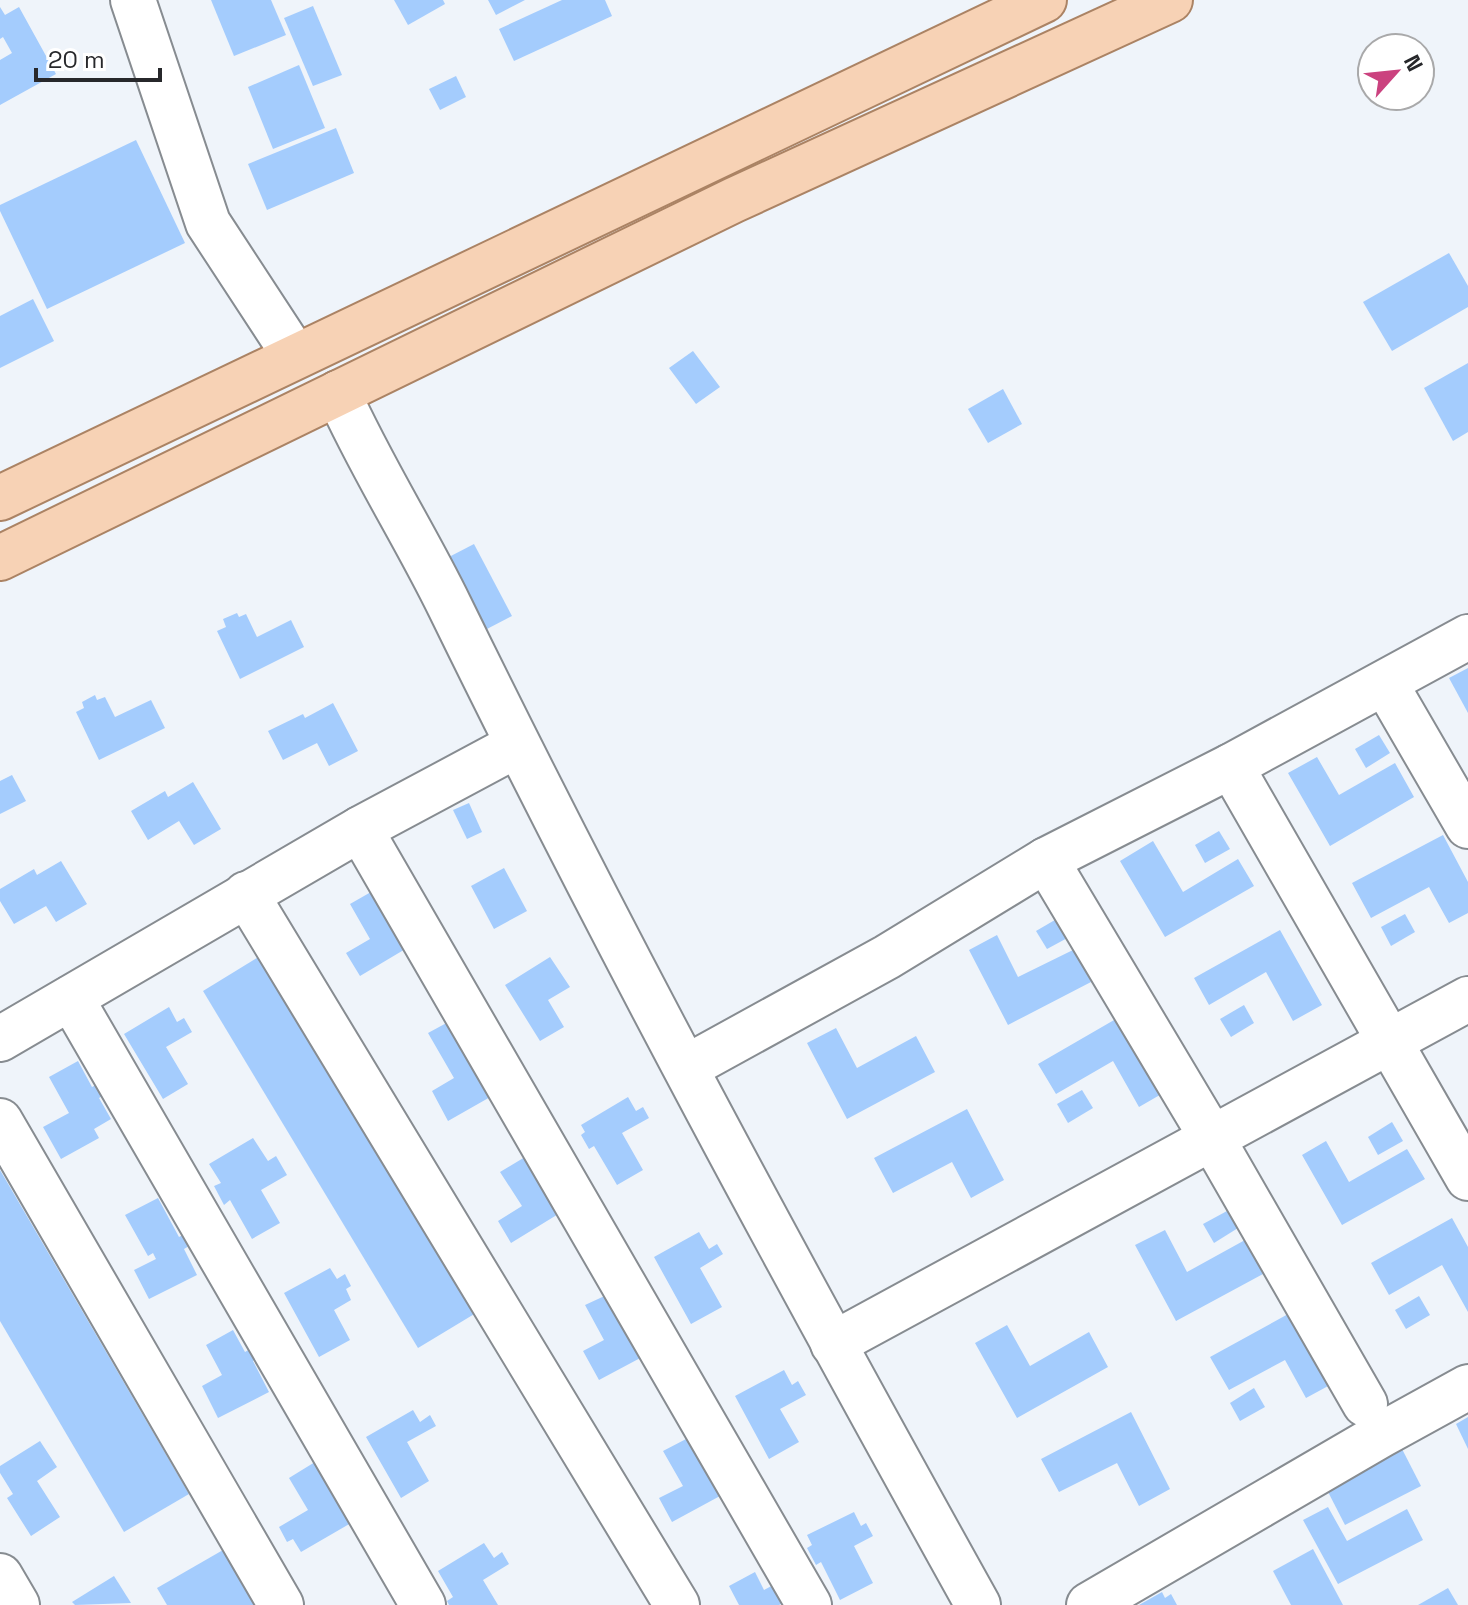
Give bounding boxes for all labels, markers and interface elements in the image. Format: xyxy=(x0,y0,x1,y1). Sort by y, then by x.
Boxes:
scale bar xyxy=(36,32,160,82)
north arrow xyxy=(1356,32,1436,112)
text: 20 m xyxy=(48,44,105,75)
text: N xyxy=(1398,50,1430,76)

